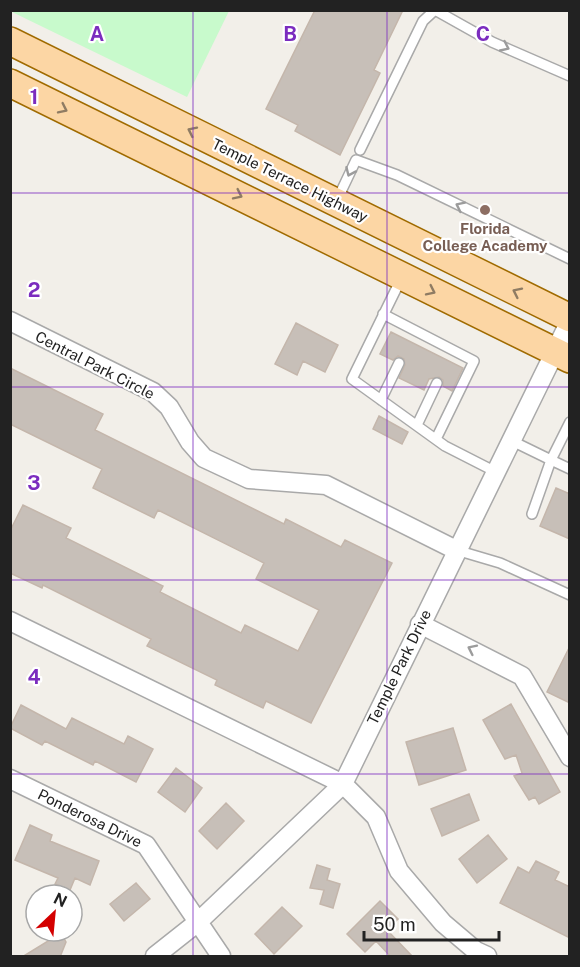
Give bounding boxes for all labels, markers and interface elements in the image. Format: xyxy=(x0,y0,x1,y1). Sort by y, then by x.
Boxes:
text: A xyxy=(90,22,104,46)
text: B xyxy=(283,22,297,46)
text: C xyxy=(476,22,490,46)
one-way arrow xyxy=(499,40,510,52)
text: 1 xyxy=(30,85,38,109)
one-way arrow xyxy=(57,101,68,113)
one-way arrow xyxy=(188,127,198,138)
street label: Temple Terrace Highway xyxy=(209,135,371,225)
one-way arrow xyxy=(346,166,358,177)
one-way arrow xyxy=(231,188,242,200)
one-way arrow xyxy=(456,201,467,213)
marker: Florida College Academy xyxy=(478,203,492,217)
place label: Florida College Academy xyxy=(422,220,548,254)
text: 2 xyxy=(28,278,40,302)
one-way arrow xyxy=(425,284,436,295)
one-way arrow xyxy=(513,288,524,300)
street label: Central Park Circle xyxy=(33,328,157,402)
text: 3 xyxy=(27,471,41,495)
street label: Temple Park Drive xyxy=(364,607,434,727)
one-way arrow xyxy=(467,645,478,656)
text: 4 xyxy=(27,665,41,689)
street label: Ponderosa Drive xyxy=(35,785,145,851)
north arrow xyxy=(24,883,84,943)
text: N xyxy=(51,889,70,911)
scale bar xyxy=(364,904,499,942)
text: 50 m xyxy=(373,914,416,935)

